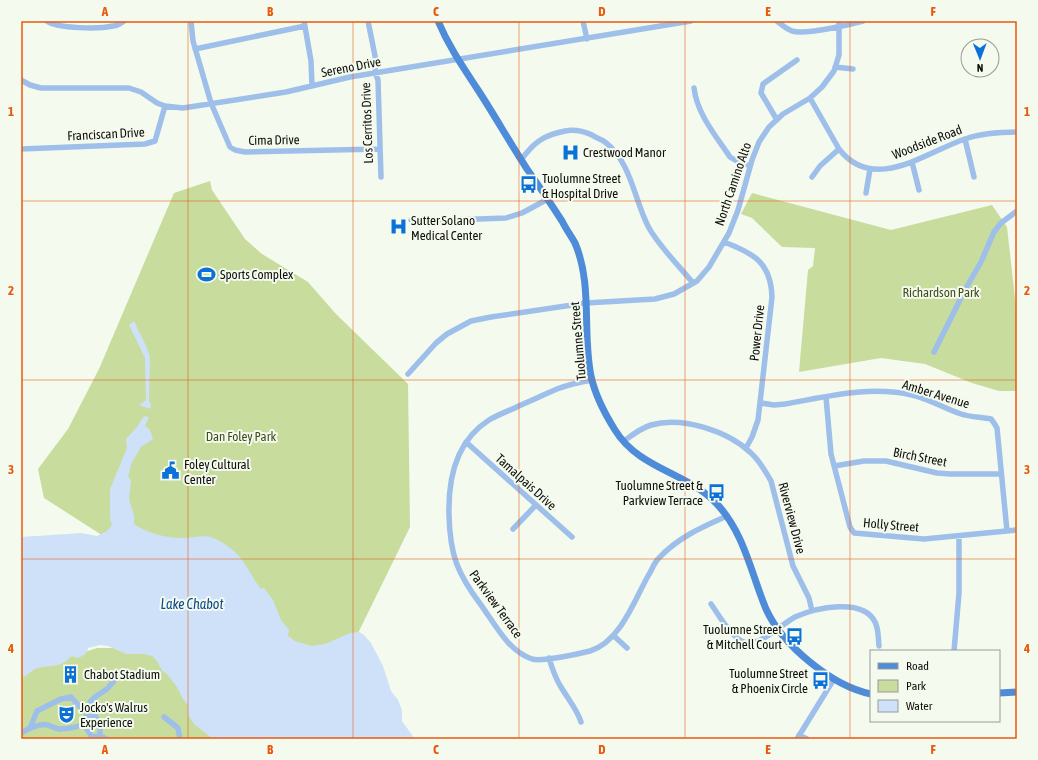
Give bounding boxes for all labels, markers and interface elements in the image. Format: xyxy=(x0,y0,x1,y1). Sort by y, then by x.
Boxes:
text: A xyxy=(101,4,109,19)
text: B xyxy=(267,4,274,19)
text: C xyxy=(433,4,439,19)
text: D xyxy=(598,4,606,19)
text: E xyxy=(765,4,771,19)
text: F xyxy=(930,4,936,19)
north arrow xyxy=(960,38,1000,78)
street label: Sereno Drive xyxy=(320,54,382,80)
text: N xyxy=(977,62,984,74)
street label: Los Cerritos Drive xyxy=(358,82,376,164)
text: 1 xyxy=(8,104,14,119)
text: 1 xyxy=(1024,104,1030,119)
street label: Woodside Road xyxy=(890,122,964,162)
street label: Franciscan Drive xyxy=(67,124,145,144)
street label: Cima Drive xyxy=(248,132,300,148)
street label: North Camino Alto xyxy=(712,140,754,228)
hospital icon: Crestwood Manor xyxy=(560,142,580,162)
place label: Crestwood Manor xyxy=(583,145,666,160)
place label: Tuolumne Street & Hospital Drive xyxy=(542,171,621,201)
bus stop icon: Tuolumne Street & Hospital Drive xyxy=(519,175,539,195)
place label: Sutter Solano Medical Center xyxy=(411,213,482,243)
hospital icon: Sutter Solano Medical Center xyxy=(388,217,408,237)
sports icon: Sports Complex xyxy=(197,264,217,284)
place label: Sports Complex xyxy=(220,267,294,282)
text: 2 xyxy=(8,283,14,298)
text: 2 xyxy=(1024,283,1030,298)
park label: Richardson Park xyxy=(902,285,980,300)
street label: Tuolumne Street xyxy=(567,301,589,381)
street label: Power Drive xyxy=(747,304,767,362)
street label: Amber Avenue xyxy=(901,377,971,411)
park label: Dan Foley Park xyxy=(206,429,276,444)
street label: Birch Street xyxy=(892,444,948,470)
street label: Tamalpais Drive xyxy=(493,451,560,513)
place label: Foley Cultural Center xyxy=(184,457,251,487)
public building icon: Foley Cultural Center xyxy=(161,461,181,481)
text: 3 xyxy=(8,462,14,477)
text: 3 xyxy=(1024,462,1030,477)
place label: Tuolumne Street & Parkview Terrace xyxy=(615,478,703,508)
street label: Riverview Drive xyxy=(775,481,809,555)
bus stop icon: Tuolumne Street & Parkview Terrace xyxy=(706,482,726,502)
street label: Holly Street xyxy=(862,515,920,535)
street label: Parkview Terrace xyxy=(466,567,526,641)
water label: Lake Chabot xyxy=(161,596,223,612)
place label: Tuolumne Street & Mitchell Court xyxy=(703,622,782,652)
bus stop icon: Tuolumne Street & Mitchell Court xyxy=(785,626,805,646)
text: 4 xyxy=(7,641,14,656)
text: 4 xyxy=(1023,641,1030,656)
legend xyxy=(870,650,1000,722)
text: Road xyxy=(906,659,929,673)
building icon: Chabot Stadium xyxy=(61,664,81,684)
place label: Tuolumne Street & Phoenix Circle xyxy=(729,666,808,696)
place label: Chabot Stadium xyxy=(84,667,160,682)
bus stop icon: Tuolumne Street & Phoenix Circle xyxy=(811,670,831,690)
text: Park xyxy=(906,679,927,693)
text: Water xyxy=(906,699,933,713)
place label: Jocko's Walrus Experience xyxy=(80,700,148,730)
theatre icon: Jocko's Walrus Experience xyxy=(57,704,77,724)
text: A xyxy=(101,742,109,757)
text: B xyxy=(267,742,274,757)
text: C xyxy=(433,742,439,757)
text: D xyxy=(598,742,606,757)
text: E xyxy=(765,742,771,757)
text: F xyxy=(930,742,936,757)

